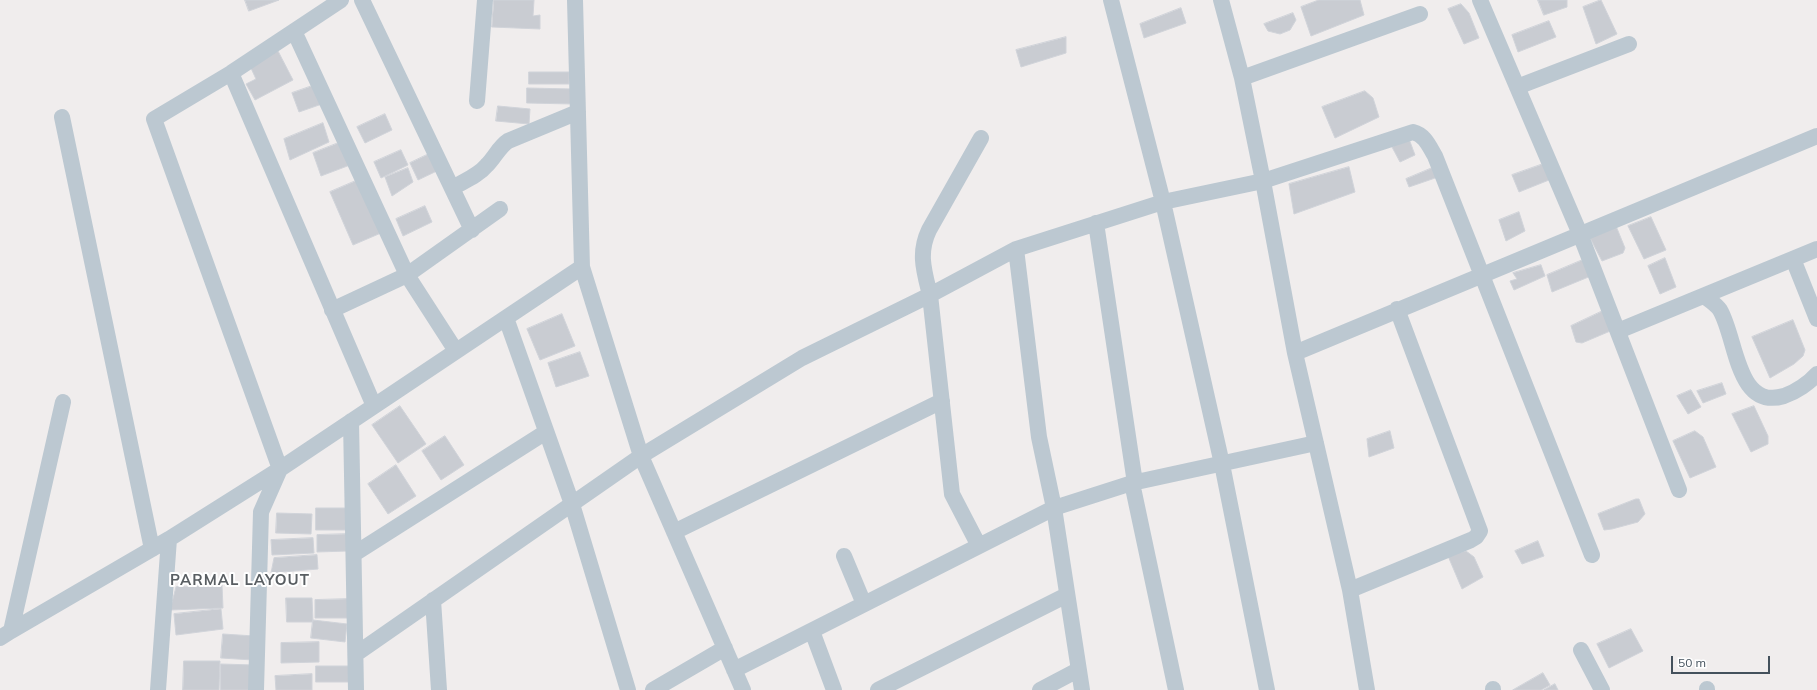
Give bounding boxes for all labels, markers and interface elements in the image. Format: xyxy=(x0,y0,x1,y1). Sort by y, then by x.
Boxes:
district label: PARMAL LAYOUT xyxy=(170,571,310,589)
scale bar xyxy=(1673,648,1772,674)
text: 50 m xyxy=(1678,655,1706,670)

